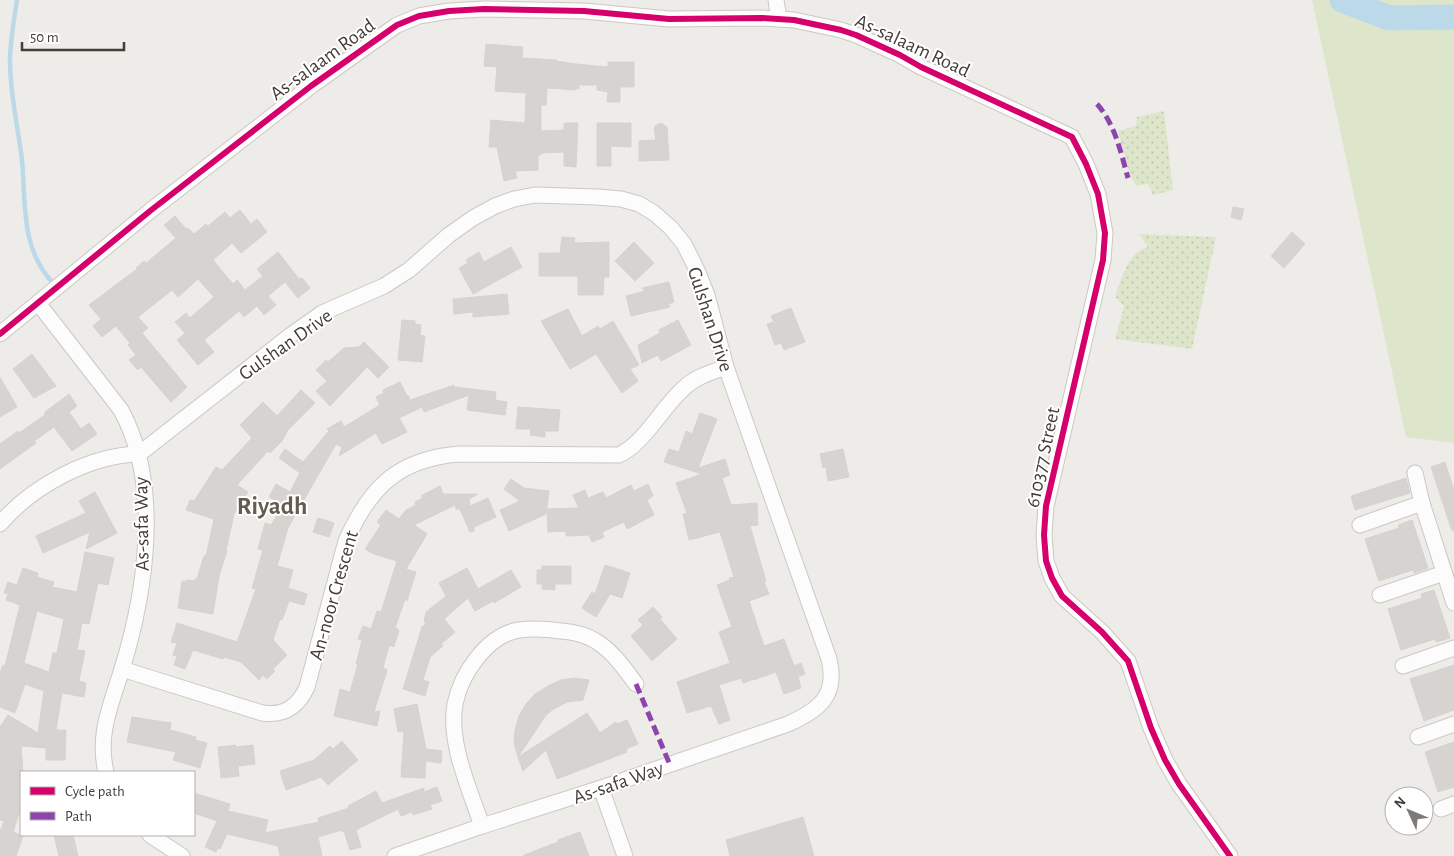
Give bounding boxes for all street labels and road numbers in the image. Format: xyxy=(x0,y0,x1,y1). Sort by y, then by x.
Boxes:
street label: As-salaam Road xyxy=(852,11,973,81)
street label: As-salaam Road xyxy=(267,15,379,104)
street label: Gulshan Drive xyxy=(684,264,736,374)
street label: Gulshan Drive xyxy=(235,305,336,384)
street label: 610377 Street xyxy=(1023,405,1064,509)
street label: As-safa Way xyxy=(131,476,153,571)
street label: An-noor Crescent xyxy=(306,528,362,662)
street label: As-safa Way xyxy=(571,758,667,808)

